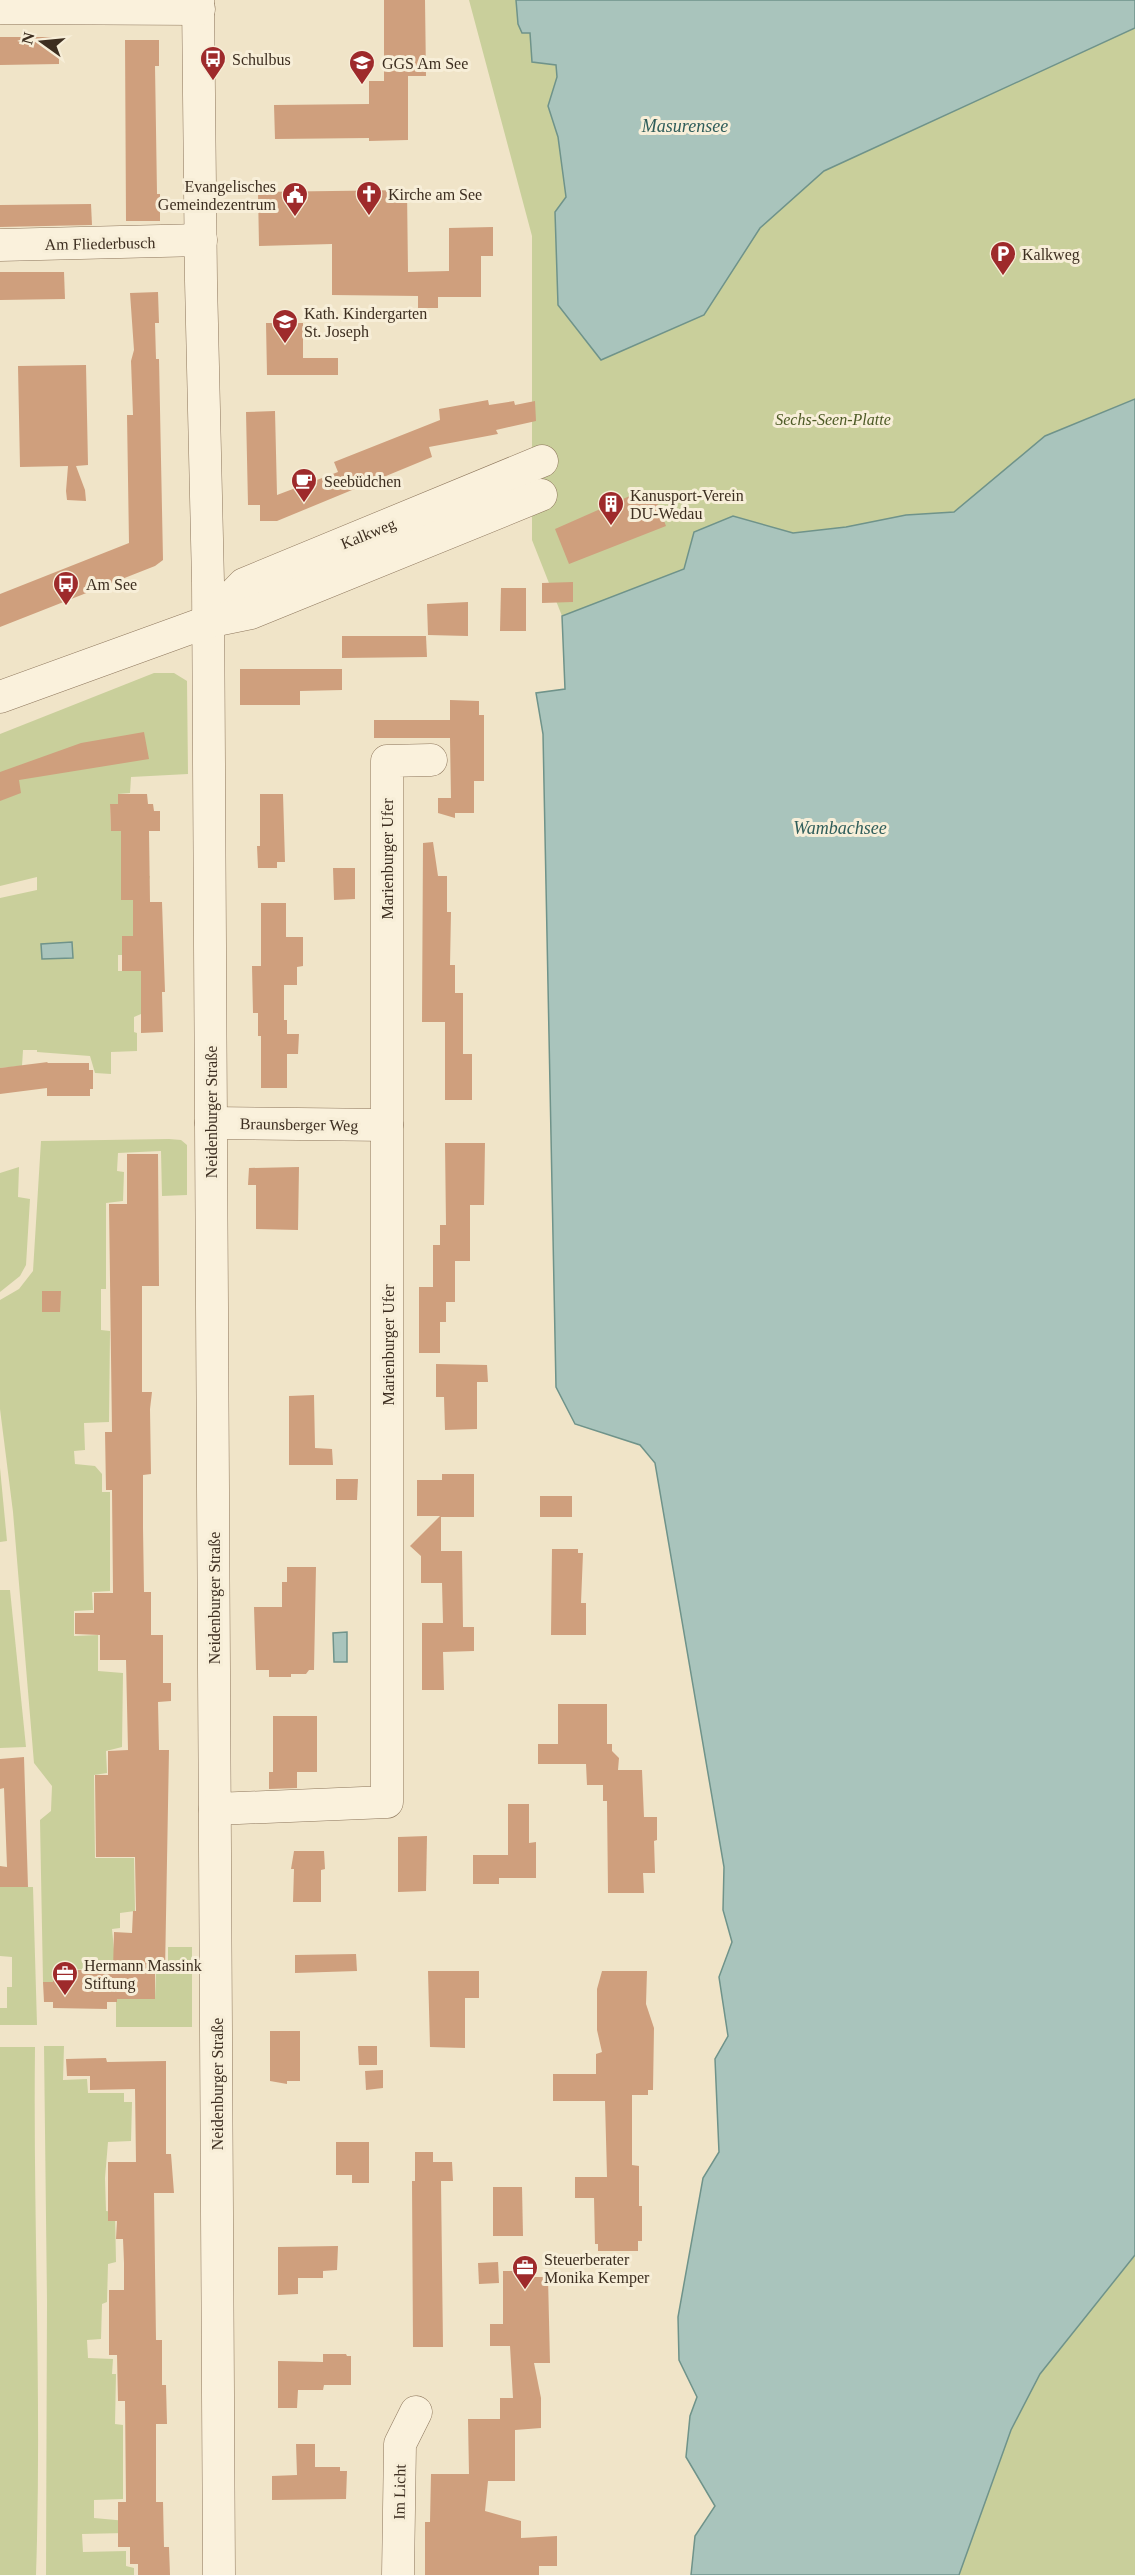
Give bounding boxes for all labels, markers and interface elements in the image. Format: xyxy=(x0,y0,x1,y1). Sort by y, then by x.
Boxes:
north arrow xyxy=(12,12,72,72)
text: N xyxy=(18,30,38,46)
bus stop icon: Schulbus xyxy=(198,44,228,82)
school or university icon: GGS Am See xyxy=(347,48,377,86)
place label: Schulbus xyxy=(232,51,291,68)
place label: GGS Am See xyxy=(382,55,468,72)
water label: Masurensee xyxy=(641,116,728,136)
place label: Evangelisches Gemeindezentrum xyxy=(158,178,277,213)
church icon: Kirche am See xyxy=(354,179,384,217)
public building icon: Evangelisches Gemeindezentrum xyxy=(280,180,310,218)
place label: Kirche am See xyxy=(388,186,482,203)
street label: Am Fliederbusch xyxy=(45,234,155,253)
parking icon: Kalkweg xyxy=(988,239,1018,277)
place label: Kalkweg xyxy=(1022,246,1080,264)
place label: Kath. Kindergarten St. Joseph xyxy=(304,305,427,341)
school or university icon: Kath. Kindergarten St. Joseph xyxy=(270,307,300,345)
park label: Sechs-Seen-Platte xyxy=(775,411,891,428)
cafe icon: Seebüdchen xyxy=(289,466,319,504)
place label: Seebüdchen xyxy=(324,473,401,490)
place label: Kanusport-Verein DU-Wedau xyxy=(630,487,744,522)
building icon: Kanusport-Verein DU-Wedau xyxy=(596,489,626,527)
street label: Kalkweg xyxy=(338,515,399,553)
bus stop icon: Am See xyxy=(51,569,81,607)
place label: Am See xyxy=(86,576,137,593)
street label: Marienburger Ufer xyxy=(379,798,397,919)
water label: Wambachsee xyxy=(793,818,887,838)
street label: Neidenburger Straße xyxy=(203,1046,221,1178)
street label: Braunsberger Weg xyxy=(240,1115,358,1135)
street label: Marienburger Ufer xyxy=(380,1284,398,1405)
street label: Neidenburger Straße xyxy=(206,1532,224,1664)
place label: Hermann Massink Stiftung xyxy=(84,1957,202,1993)
office icon: Hermann Massink Stiftung xyxy=(50,1959,80,1997)
street label: Neidenburger Straße xyxy=(209,2018,227,2150)
place label: Steuerberater Monika Kemper xyxy=(544,2251,650,2287)
office icon: Steuerberater Monika Kemper xyxy=(510,2253,540,2291)
street label: Im Licht xyxy=(391,2464,408,2520)

